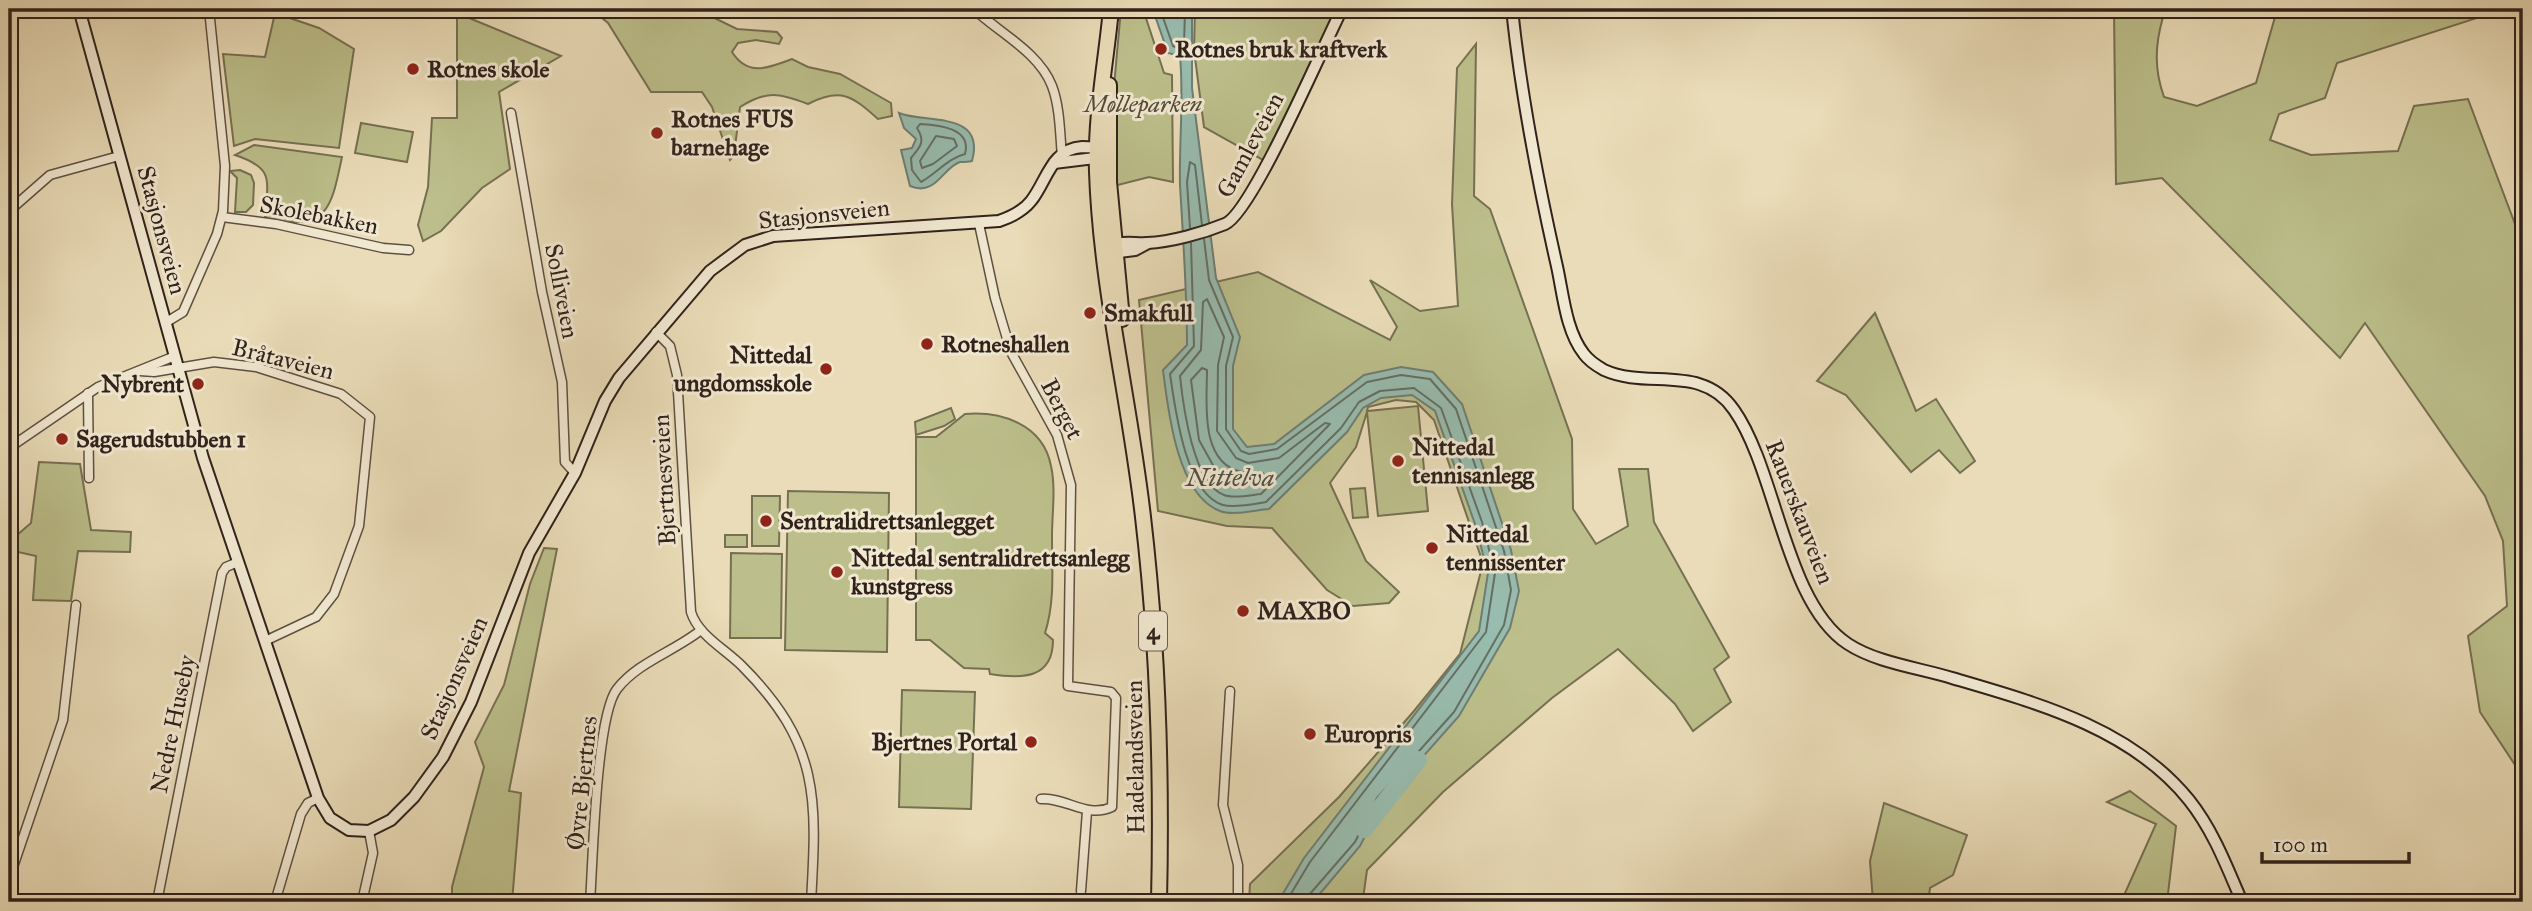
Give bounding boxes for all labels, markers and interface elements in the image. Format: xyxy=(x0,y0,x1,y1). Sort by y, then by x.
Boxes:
place label: Rotnes bruk kraftverk xyxy=(1175,34,1388,64)
marker: Rotnes bruk kraftverk xyxy=(1153,41,1169,57)
place label: Rotnes skole xyxy=(427,54,550,84)
marker: Rotnes skole xyxy=(405,61,421,77)
street label: Gamleveien xyxy=(1210,87,1290,203)
park label: Mølleparken xyxy=(1082,89,1203,119)
place label: Rotnes FUS barnehage xyxy=(670,104,794,162)
marker: Rotnes FUS barnehage xyxy=(649,125,665,141)
street label: Stasjonsveien xyxy=(130,162,194,298)
street label: Skolebakken xyxy=(257,189,381,241)
street label: Stasjonsveien xyxy=(757,192,891,236)
street label: Solliveien xyxy=(538,241,586,341)
place label: Smakfull xyxy=(1104,298,1194,328)
marker: Smakfull xyxy=(1082,305,1098,321)
place label: Rotneshallen xyxy=(941,329,1070,359)
street label: Bråtaveien xyxy=(229,332,337,386)
marker: Rotneshallen xyxy=(919,336,935,352)
place label: Nittedal ungdomsskole xyxy=(673,340,813,398)
marker: Nittedal ungdomsskole xyxy=(818,361,834,377)
place label: Nybrent xyxy=(101,369,185,399)
street label: Berget xyxy=(1034,373,1090,445)
marker: Nybrent xyxy=(190,376,206,392)
street label: Bjertnesveien xyxy=(646,413,682,547)
place label: Sagerudstubben 1 xyxy=(76,424,247,454)
marker: Sagerudstubben 1 xyxy=(54,431,70,447)
place label: Nittedal tennisanlegg xyxy=(1411,432,1535,490)
street label: Rauerskauveien xyxy=(1759,436,1841,588)
marker: Nittedal tennisanlegg xyxy=(1390,453,1406,469)
water label: Nittelva xyxy=(1184,461,1274,493)
place label: Sentralidrettsanlegget xyxy=(780,506,995,536)
marker: Sentralidrettsanlegget xyxy=(758,513,774,529)
place label: Nittedal tennissenter xyxy=(1445,519,1566,577)
marker: Nittedal tennissenter xyxy=(1424,540,1440,556)
place label: Nittedal sentralidrettsanlegg kunstgress xyxy=(851,543,1130,601)
marker: Nittedal sentralidrettsanlegg kunstgress xyxy=(829,564,845,580)
place label: MAXBO xyxy=(1257,596,1351,626)
marker: MAXBO xyxy=(1235,603,1251,619)
road number: 4 xyxy=(1139,611,1167,650)
street label: Stasjonsveien xyxy=(413,612,495,744)
street label: Nedre Huseby xyxy=(144,651,202,796)
street label: Hadelandsveien xyxy=(1119,680,1151,834)
street label: Øvre Bjertnes xyxy=(560,714,604,852)
place label: Europris xyxy=(1324,719,1412,749)
marker: Europris xyxy=(1302,726,1318,742)
place label: Bjertnes Portal xyxy=(871,727,1018,757)
marker: Bjertnes Portal xyxy=(1023,734,1039,750)
scale bar xyxy=(2262,820,2410,864)
text: 100 m xyxy=(2273,832,2328,858)

